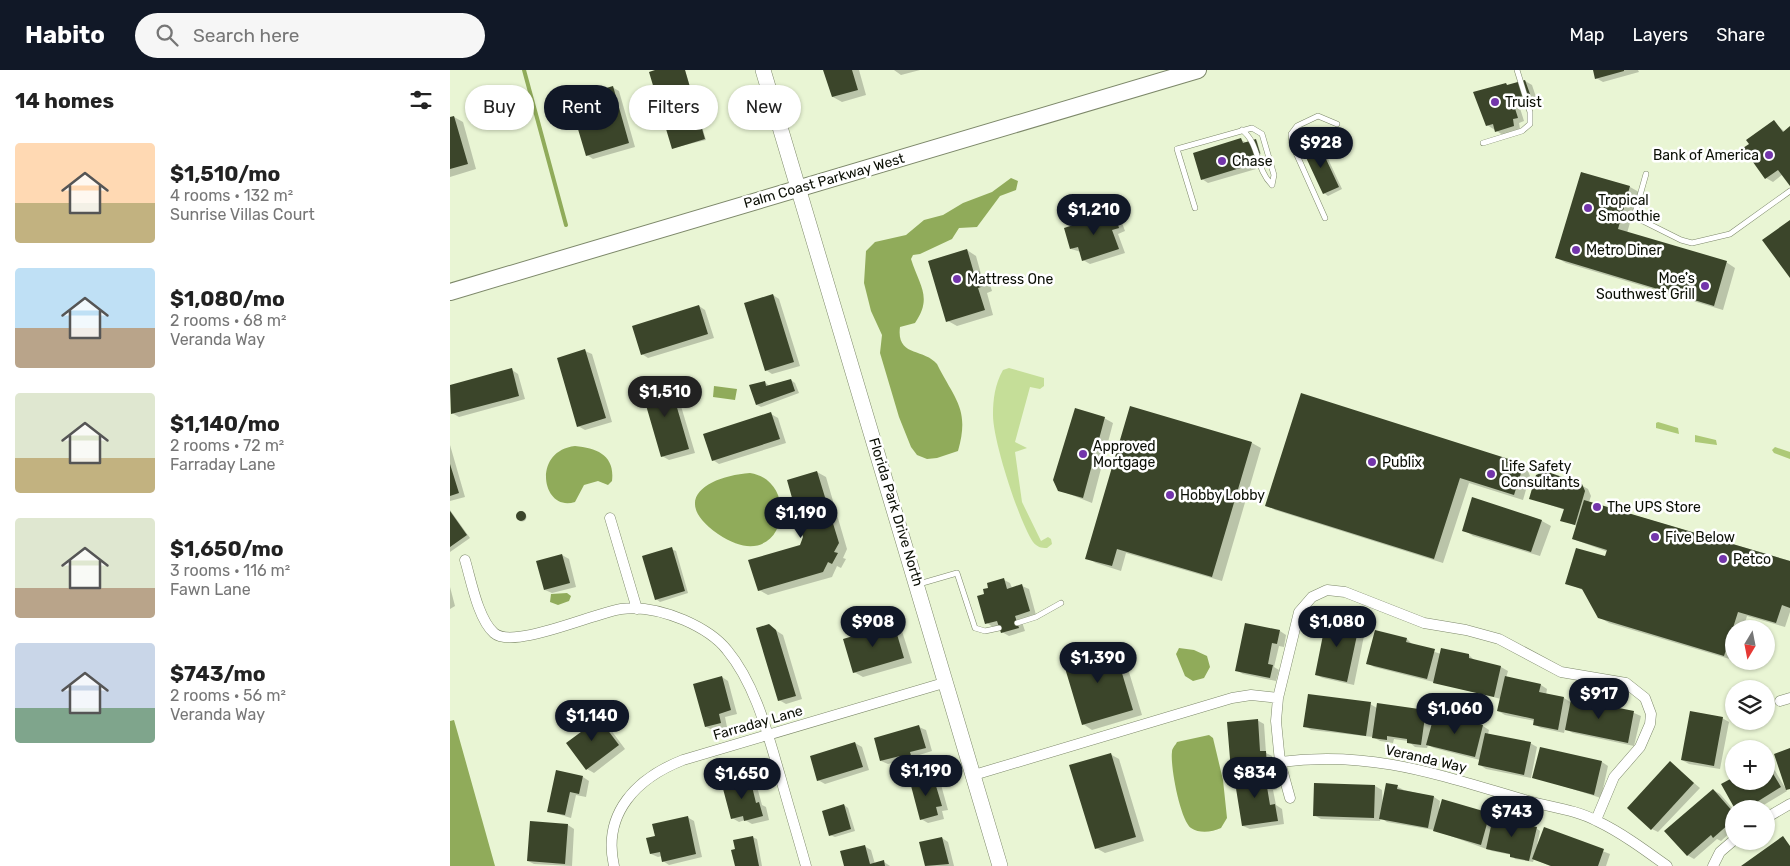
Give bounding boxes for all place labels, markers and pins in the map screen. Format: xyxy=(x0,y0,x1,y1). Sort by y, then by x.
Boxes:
place label: Truist xyxy=(1505,94,1542,111)
marker: Truist xyxy=(1489,96,1501,108)
pin: $928 xyxy=(1291,126,1351,169)
place label: Bank of America xyxy=(1653,147,1759,164)
marker: Bank of America xyxy=(1763,149,1775,161)
place label: Chase xyxy=(1232,153,1273,170)
marker: Chase xyxy=(1216,155,1228,167)
place label: Tropical Smoothie xyxy=(1598,192,1661,225)
pin: $1,210 xyxy=(1053,194,1135,236)
marker: Tropical Smoothie xyxy=(1582,202,1594,214)
place label: Metro Diner xyxy=(1586,242,1662,259)
marker: Metro Diner xyxy=(1570,244,1582,256)
place label: Moe's Southwest Grill xyxy=(1596,270,1695,303)
place label: Mattress One xyxy=(967,271,1053,288)
marker: Mattress One xyxy=(951,273,963,285)
marker: Moe's Southwest Grill xyxy=(1699,280,1711,292)
pin: $1,510 xyxy=(624,376,706,418)
place label: Approved Mortgage xyxy=(1093,438,1156,471)
marker: Approved Mortgage xyxy=(1077,448,1089,460)
place label: Publix xyxy=(1382,454,1423,471)
marker: Publix xyxy=(1366,456,1378,468)
place label: Life Safety Consultants xyxy=(1501,458,1580,491)
marker: Life Safety Consultants xyxy=(1485,468,1497,480)
place label: Hobby Lobby xyxy=(1180,487,1265,504)
marker: Hobby Lobby xyxy=(1164,489,1176,501)
pin: $1,190 xyxy=(760,496,842,539)
place label: The UPS Store xyxy=(1607,499,1701,516)
marker: The UPS Store xyxy=(1591,501,1603,513)
place label: Five Below xyxy=(1665,529,1735,546)
marker: Five Below xyxy=(1649,531,1661,543)
place label: Petco xyxy=(1733,551,1771,568)
marker: Petco xyxy=(1717,553,1729,565)
pin: $908 xyxy=(843,606,903,648)
pin: $1,080 xyxy=(1296,606,1378,648)
pin: $1,390 xyxy=(1057,642,1139,684)
pin: $917 xyxy=(1569,678,1629,720)
pin: $1,060 xyxy=(1414,692,1496,735)
pin: $1,140 xyxy=(551,700,633,742)
pin: $1,190 xyxy=(885,754,967,797)
pin: $834 xyxy=(1225,756,1285,799)
pin: $1,650 xyxy=(701,758,783,800)
pin: $743 xyxy=(1482,796,1542,838)

